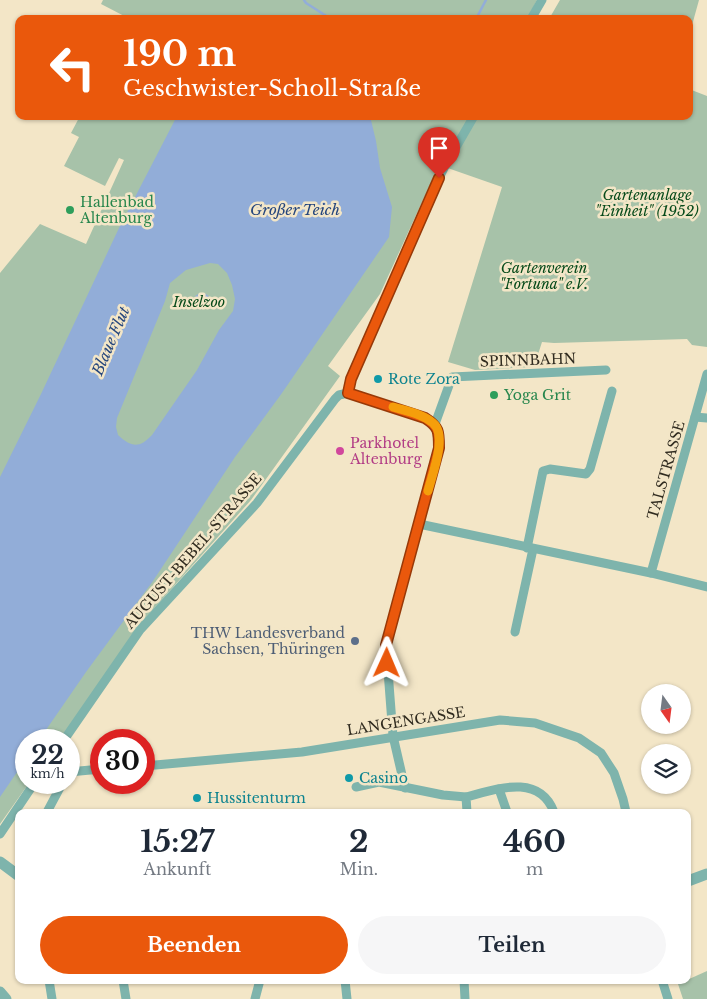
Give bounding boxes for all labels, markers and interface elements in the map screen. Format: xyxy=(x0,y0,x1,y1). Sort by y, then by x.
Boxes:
text: 190 m xyxy=(123,32,236,75)
icon: left xyxy=(40,35,105,100)
text: Geschwister-Scholl-Straße xyxy=(123,75,421,102)
pin xyxy=(418,127,460,178)
icon: arrive xyxy=(425,134,453,162)
park label: Gartenanlage "Einheit" (1952) xyxy=(595,186,699,220)
place label: Hallenbad Altenburg xyxy=(79,193,154,227)
water label: Großer Teich xyxy=(250,200,340,219)
marker: Hallenbad Altenburg xyxy=(64,204,76,216)
park label: Gartenverein "Fortuna" e.V. xyxy=(500,259,589,293)
park label: Inselzoo xyxy=(172,293,225,311)
water label: Blaue Flut xyxy=(87,303,134,379)
street label: SPINNBAHN xyxy=(479,349,577,371)
place label: Rote Zora xyxy=(388,370,460,388)
marker: Rote Zora xyxy=(372,373,384,385)
place label: Yoga Grit xyxy=(503,386,572,404)
marker: Yoga Grit xyxy=(488,389,500,401)
street label: TALSTRASSE xyxy=(643,419,689,521)
place label: Parkhotel Altenburg xyxy=(349,434,423,468)
marker: Parkhotel Altenburg xyxy=(334,445,346,457)
street label: AUGUST-BEBEL-STRASSE xyxy=(120,470,265,633)
place label: THW Landesverband Sachsen, Thüringen xyxy=(191,624,346,658)
marker: THW Landesverband Sachsen, Thüringen xyxy=(349,635,361,647)
position arrow xyxy=(360,636,412,688)
north arrow xyxy=(641,684,691,734)
map controls xyxy=(641,684,691,794)
street label: LANGENGASSE xyxy=(346,703,466,739)
speed limit sign: 30 xyxy=(90,729,155,794)
text: 22 xyxy=(31,740,64,771)
button: layers xyxy=(641,744,691,794)
text: km/h xyxy=(30,766,65,781)
place label: Casino xyxy=(359,769,408,787)
marker: Casino xyxy=(343,772,355,784)
place label: Hussitenturm xyxy=(207,789,306,807)
marker: Hussitenturm xyxy=(191,792,203,804)
text: 15:27 xyxy=(140,823,215,860)
text: 2 xyxy=(349,823,369,860)
text: 460 xyxy=(503,823,566,860)
text: Ankunft xyxy=(144,859,211,879)
text: Min. xyxy=(340,859,378,879)
text: m xyxy=(526,859,543,879)
button: Beenden xyxy=(40,916,348,974)
button: Teilen xyxy=(358,916,666,974)

